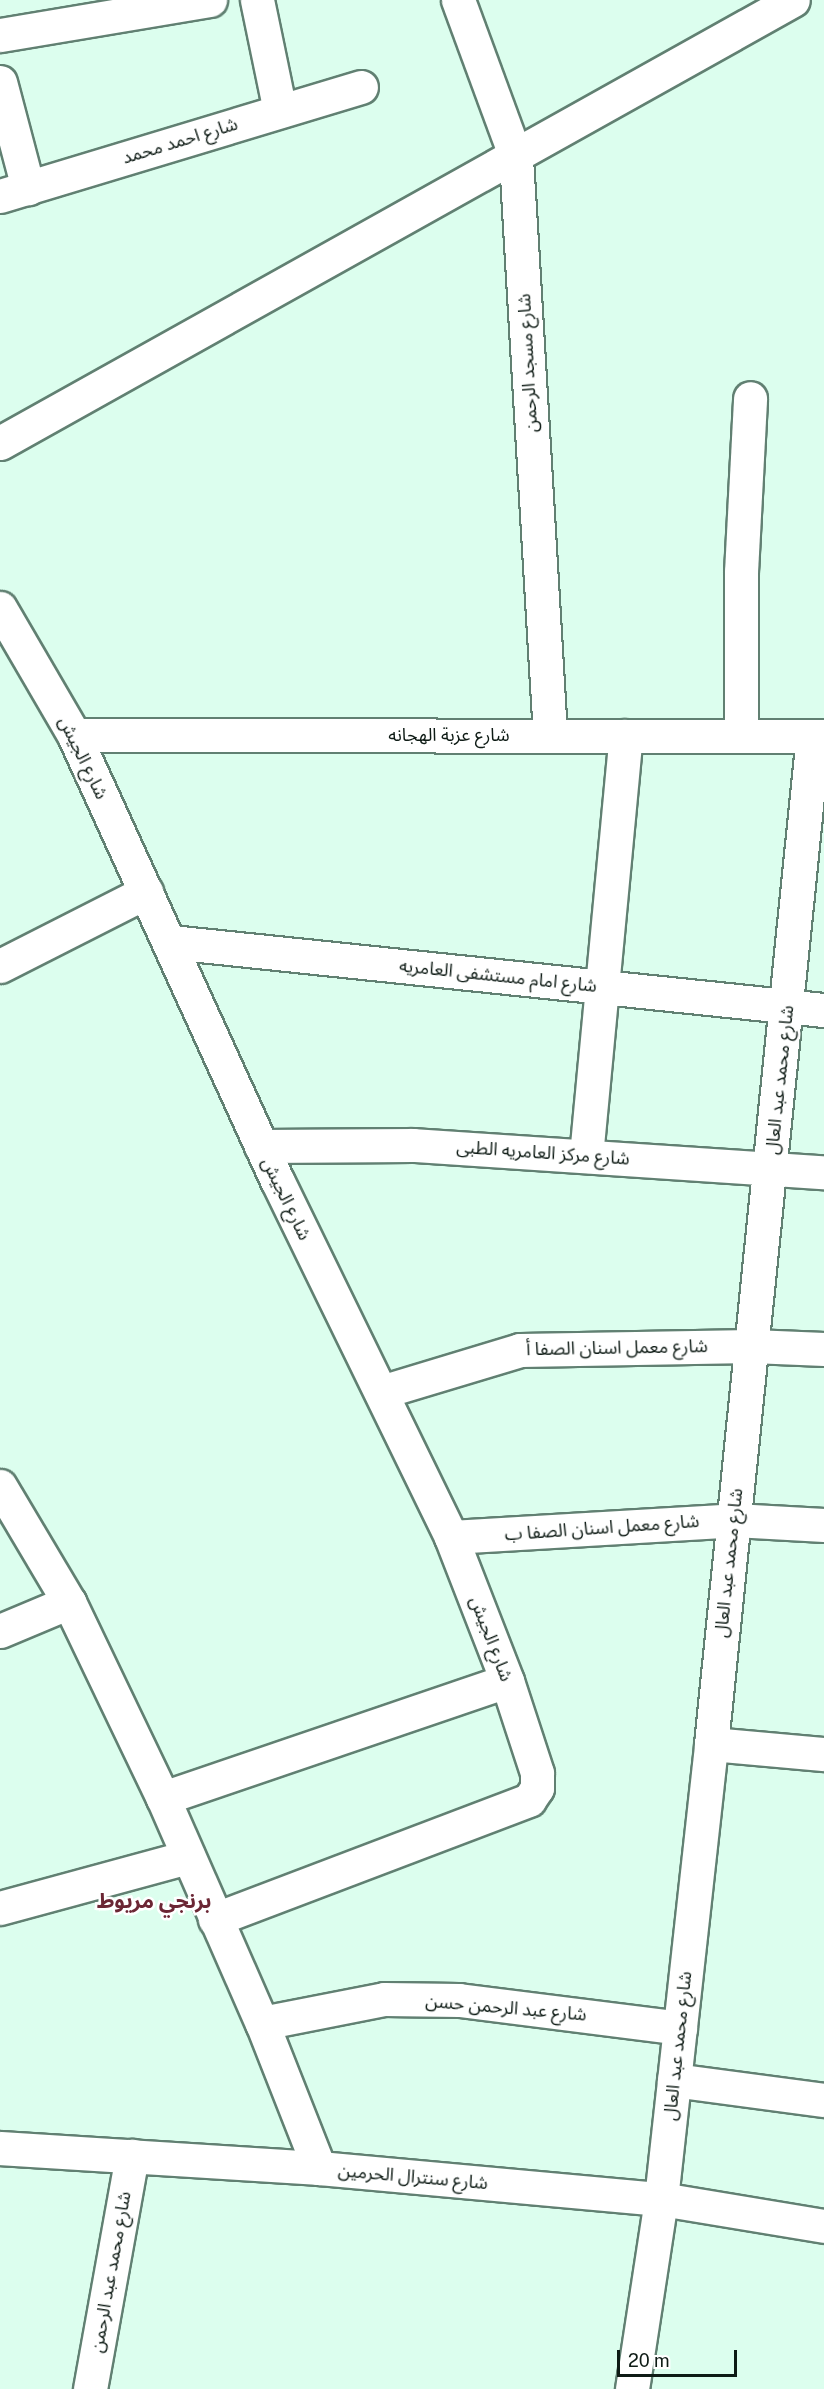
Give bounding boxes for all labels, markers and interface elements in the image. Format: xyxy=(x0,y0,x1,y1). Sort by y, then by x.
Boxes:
street label: شارع احمد محمد xyxy=(120,113,240,169)
street label: شارع مسجد الرحمن xyxy=(514,293,542,433)
street label: شارع الجيش xyxy=(54,713,112,803)
street label: شارع عزبة الهجانه xyxy=(388,724,510,746)
street label: شارع امام مستشفى العامريه xyxy=(398,955,598,997)
street label: شارع محمد عبد العال xyxy=(761,1004,799,1156)
street label: شارع مركز العامريه الطبى xyxy=(456,1136,630,1170)
street label: شارع الجيش xyxy=(257,1154,315,1244)
street label: شارع معمل اسنان الصفا أ xyxy=(526,1336,708,1360)
street label: شارع محمد عبد العال xyxy=(710,1487,748,1639)
street label: شارع معمل اسنان الصفا ب xyxy=(504,1510,700,1546)
street label: شارع الجيش xyxy=(465,1593,517,1685)
district label: برنجي مريوط xyxy=(97,1888,211,1914)
street label: شارع محمد عبد العال xyxy=(659,1970,697,2122)
street label: شارع عبد الرحمن حسن xyxy=(425,1990,587,2026)
street label: شارع سنترال الحرمين xyxy=(337,2160,489,2194)
street label: شارع محمد عبد الرحمن xyxy=(86,2190,136,2354)
scale bar xyxy=(620,2338,740,2376)
text: 20 m xyxy=(628,2350,670,2371)

